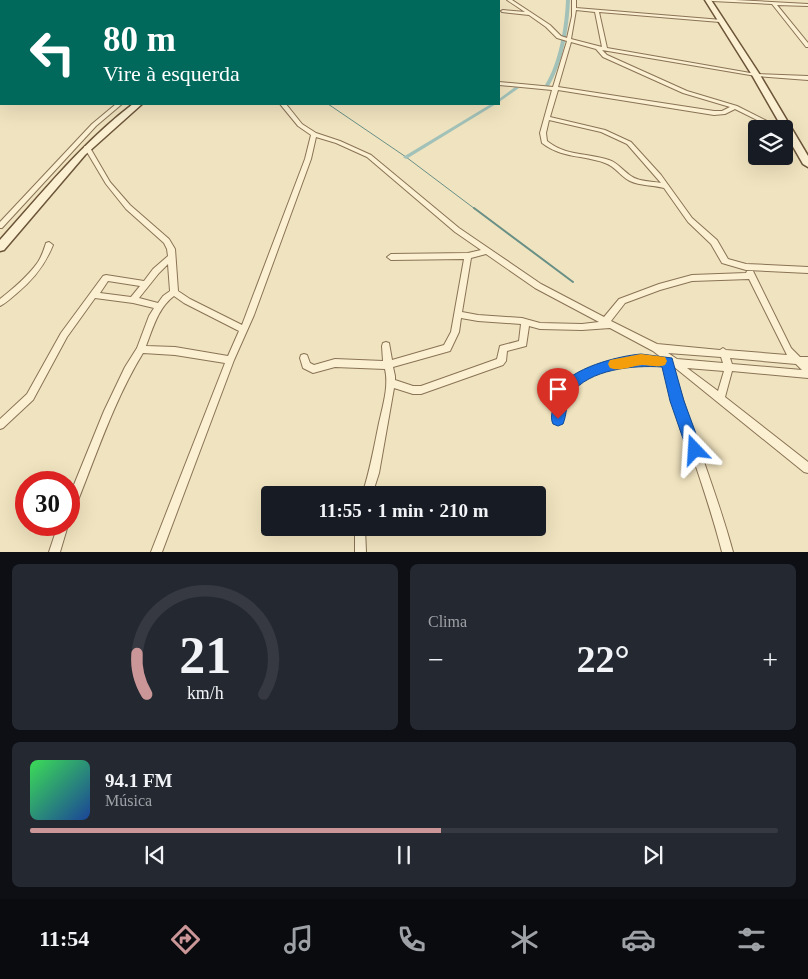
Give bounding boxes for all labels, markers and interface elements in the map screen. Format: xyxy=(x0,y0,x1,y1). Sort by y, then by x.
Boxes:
icon: left xyxy=(20,20,85,85)
text: 80 m xyxy=(103,20,176,59)
text: Vire à esquerda xyxy=(103,61,240,86)
map controls xyxy=(748,120,793,165)
button: layers xyxy=(748,120,793,165)
pin xyxy=(537,368,579,419)
icon: arrive xyxy=(544,375,572,403)
position arrow xyxy=(668,423,720,475)
speed limit sign: 30 xyxy=(15,471,80,536)
text: 11:55 · 1 min · 210 m xyxy=(319,500,488,521)
text: Clima xyxy=(428,613,467,630)
text: 21 xyxy=(179,627,231,684)
text: 22° xyxy=(576,638,630,680)
text: − xyxy=(428,644,444,675)
text: + xyxy=(762,644,778,675)
text: km/h xyxy=(187,683,223,703)
text: 94.1 FM xyxy=(105,770,173,791)
text: Música xyxy=(105,792,152,809)
icon: previous xyxy=(141,841,169,869)
icon: pause xyxy=(390,841,418,869)
icon: next xyxy=(639,841,667,869)
icon: directions xyxy=(168,922,203,957)
icon: music xyxy=(281,922,316,957)
icon: phone xyxy=(394,922,429,957)
icon: climate xyxy=(507,922,542,957)
icon: car xyxy=(621,922,656,957)
icon: filters xyxy=(734,922,769,957)
text: 11:54 xyxy=(39,926,89,951)

